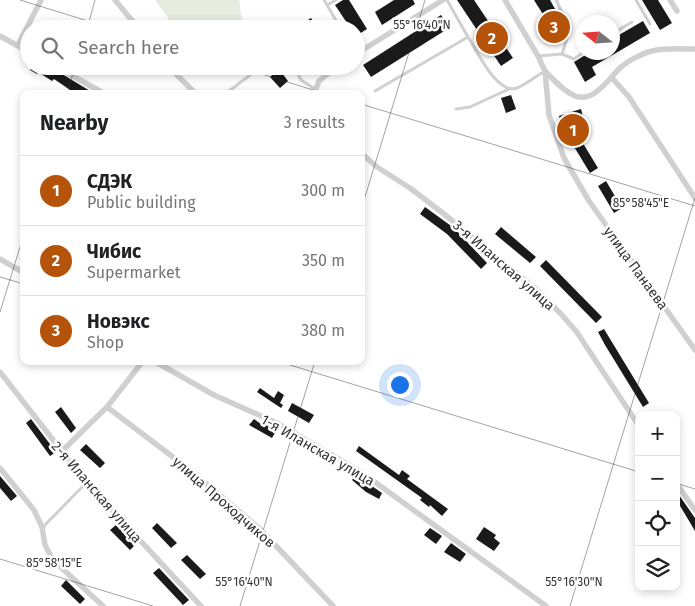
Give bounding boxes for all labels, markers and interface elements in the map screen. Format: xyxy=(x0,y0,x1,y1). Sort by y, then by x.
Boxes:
pin: 3 xyxy=(538,8,570,46)
north arrow xyxy=(575,15,620,60)
text: 55°16'40"N xyxy=(393,18,451,32)
pin: 2 xyxy=(476,19,508,57)
search box xyxy=(20,20,365,75)
icon: search xyxy=(38,34,66,62)
text: Search here xyxy=(78,36,179,59)
text: Nearby xyxy=(40,110,108,136)
pin: 1 xyxy=(557,111,589,149)
text: 3 results xyxy=(284,113,345,132)
text: СДЭК xyxy=(87,170,132,193)
text: 1 xyxy=(52,181,60,200)
text: 300 m xyxy=(301,181,345,200)
text: Public building xyxy=(87,193,195,212)
text: 85°58'45"E xyxy=(613,196,669,210)
street label: 3-я Иланская улица xyxy=(449,217,558,314)
street label: улица Панаева xyxy=(600,223,671,313)
text: Чибис xyxy=(87,240,141,263)
text: 2 xyxy=(52,251,60,270)
text: 350 m xyxy=(302,251,345,270)
text: Supermarket xyxy=(87,263,181,282)
text: Новэкс xyxy=(87,310,150,333)
text: 3 xyxy=(52,321,60,340)
text: 380 m xyxy=(301,321,345,340)
text: Shop xyxy=(87,333,124,352)
your location xyxy=(387,372,413,398)
street label: 1-я Иланская улица xyxy=(258,411,378,490)
map controls xyxy=(635,411,680,591)
button: + xyxy=(635,411,680,456)
street label: 2-я Иланская улица xyxy=(48,438,145,547)
street label: улица Проходчиков xyxy=(169,453,278,552)
button: − xyxy=(635,456,680,501)
button: locate xyxy=(635,501,680,546)
button: layers xyxy=(635,546,680,591)
text: 85°58'15"E xyxy=(26,556,82,570)
text: 55°16'40"N xyxy=(215,575,273,589)
text: 55°16'30"N xyxy=(545,575,603,589)

